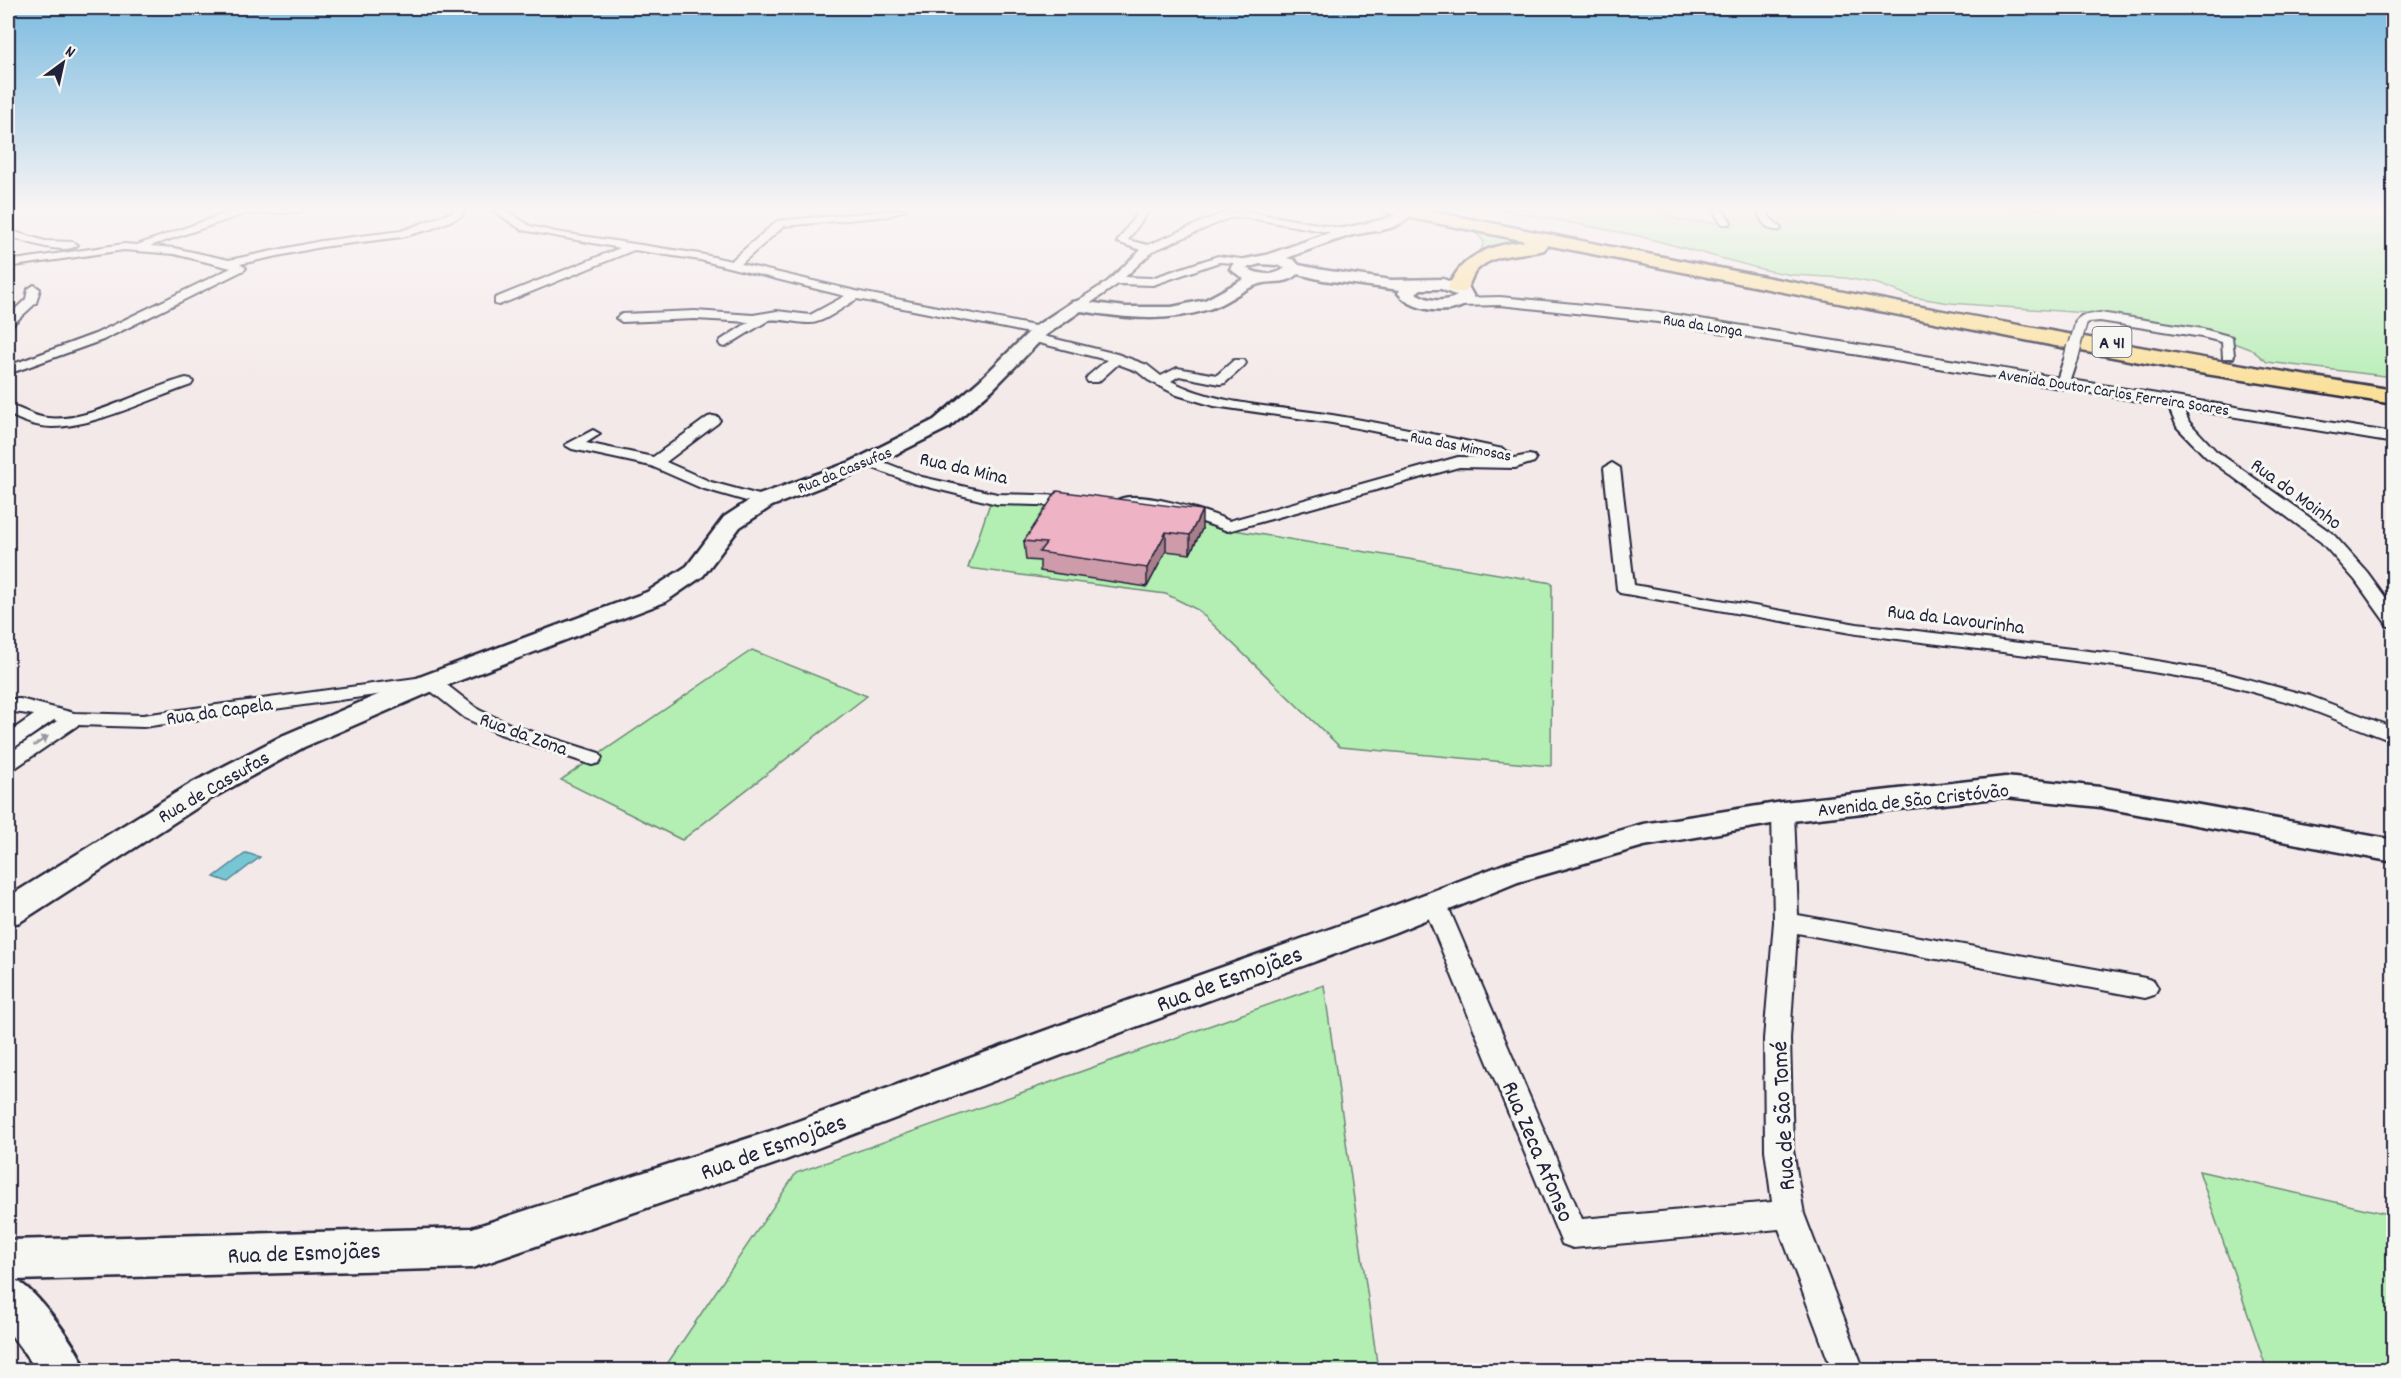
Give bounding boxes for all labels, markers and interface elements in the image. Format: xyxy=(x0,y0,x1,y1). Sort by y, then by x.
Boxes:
north arrow xyxy=(33,33,93,93)
text: N xyxy=(60,41,79,64)
street label: Rua da Longa xyxy=(1661,309,1744,344)
road number: A 41 xyxy=(2092,327,2132,357)
street label: Avenida Doutor Carlos Ferreira Soares xyxy=(1996,364,2231,423)
street label: Rua das Mimosas xyxy=(1408,426,1513,469)
street label: Rua da Cassufas xyxy=(794,442,896,501)
street label: Rua da Mina xyxy=(916,446,1011,494)
street label: Rua do Moinho xyxy=(2244,453,2347,538)
street label: Rua da Lavourinha xyxy=(1885,599,2026,643)
street label: Rua da Capela xyxy=(164,692,275,734)
street label: Rua da Zona xyxy=(475,707,572,765)
one-way arrow xyxy=(32,735,48,747)
street label: Rua de Cassufas xyxy=(154,745,275,832)
street label: Avenida de São Cristóvão xyxy=(1816,778,2010,826)
street label: Rua de Esmojães xyxy=(1152,939,1308,1023)
street label: Rua de São Tomé xyxy=(1764,1040,1806,1192)
street label: Rua Zeca Afonso xyxy=(1491,1076,1581,1228)
street label: Rua de Esmojães xyxy=(696,1107,852,1191)
street label: Rua de Esmojães xyxy=(227,1235,381,1275)

